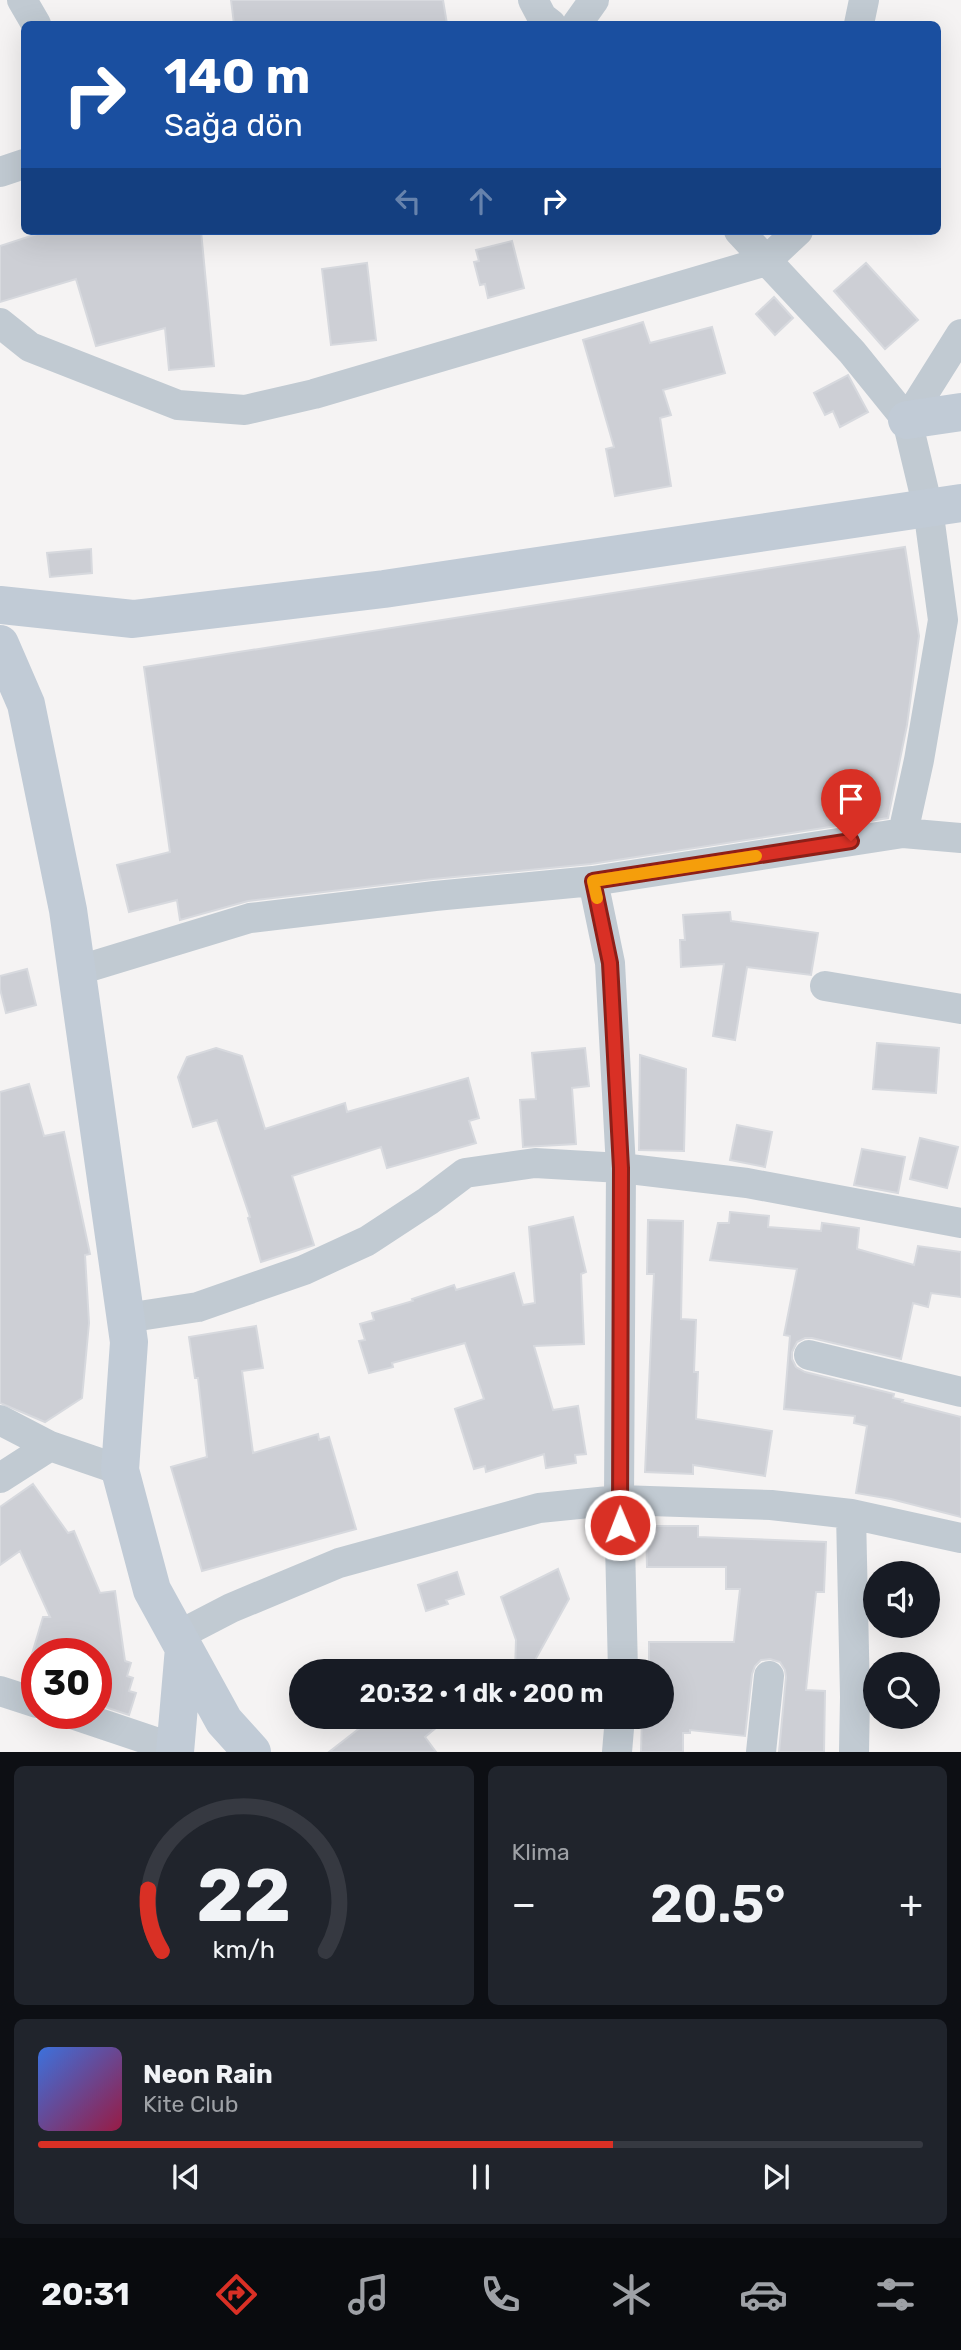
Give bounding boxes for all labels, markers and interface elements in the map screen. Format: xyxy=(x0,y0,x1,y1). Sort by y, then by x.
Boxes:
text: 140 m xyxy=(164,47,310,105)
icon: right xyxy=(49,49,140,140)
text: Sağa dön xyxy=(164,106,303,144)
icon: left xyxy=(389,182,427,220)
icon: ahead xyxy=(462,182,500,220)
icon: right xyxy=(535,182,573,220)
pin xyxy=(821,769,881,841)
icon: arrive xyxy=(832,780,870,818)
position arrow xyxy=(583,1488,657,1562)
map controls xyxy=(863,1561,940,1729)
button: sound xyxy=(863,1561,940,1638)
speed limit sign: 30 xyxy=(21,1638,112,1729)
button: search xyxy=(863,1652,940,1729)
text: 20:32 · 1 dk · 200 m xyxy=(359,1678,604,1709)
text: Klima xyxy=(512,1838,570,1866)
text: 22 xyxy=(196,1854,291,1940)
text: 20.5° xyxy=(650,1873,786,1935)
text: − xyxy=(512,1881,536,1927)
text: + xyxy=(899,1881,923,1927)
text: km/h xyxy=(213,1935,275,1964)
text: Neon Rain xyxy=(143,2059,273,2090)
text: Kite Club xyxy=(143,2090,238,2118)
icon: previous xyxy=(167,2158,205,2196)
icon: pause xyxy=(462,2158,500,2196)
icon: next xyxy=(757,2158,795,2196)
icon: directions xyxy=(212,2270,261,2319)
icon: music xyxy=(344,2270,393,2319)
icon: phone xyxy=(476,2270,525,2319)
icon: climate xyxy=(607,2270,656,2319)
icon: car xyxy=(739,2270,788,2319)
icon: filters xyxy=(871,2270,920,2319)
text: 20:31 xyxy=(41,2275,130,2313)

